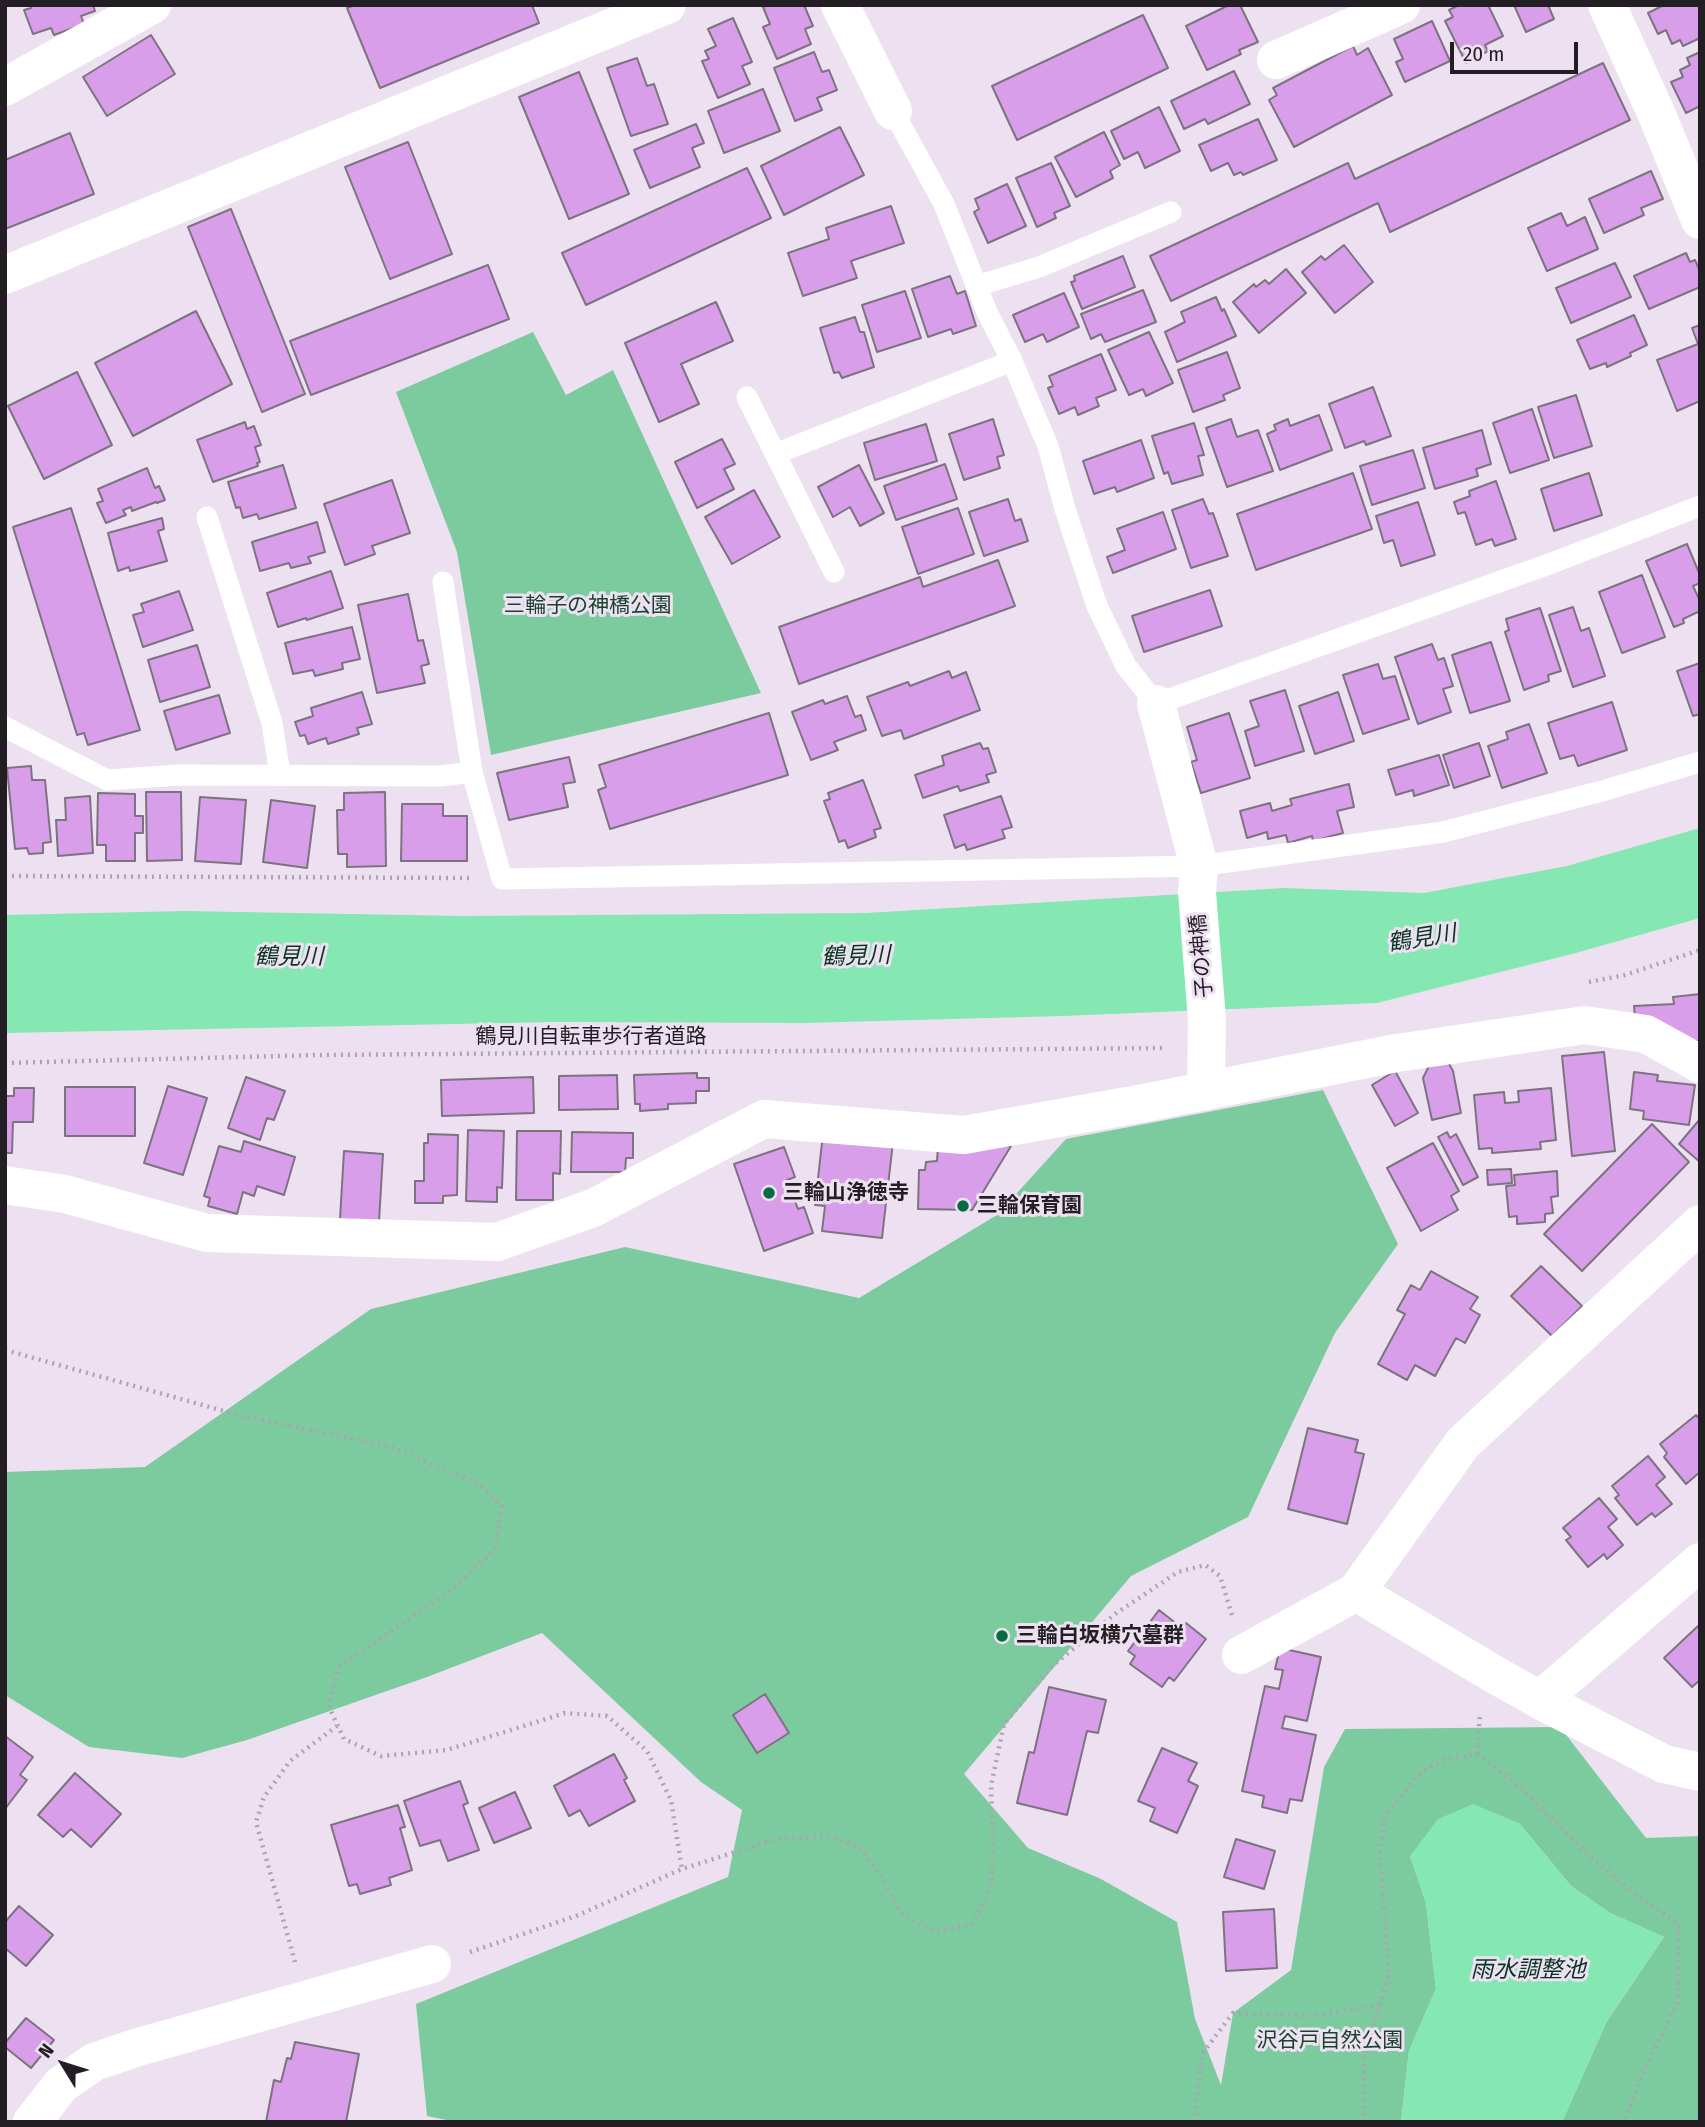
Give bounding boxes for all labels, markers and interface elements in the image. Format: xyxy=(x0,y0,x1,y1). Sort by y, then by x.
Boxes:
scale bar xyxy=(1453,28,1581,72)
text: 20 m xyxy=(1463,41,1504,67)
park label: 三輪子の神橋公園 xyxy=(504,593,672,619)
street label: 子の神橋 xyxy=(1186,913,1218,999)
water label: 鶴見川 xyxy=(1386,920,1458,958)
water label: 鶴見川 xyxy=(821,942,891,972)
water label: 鶴見川 xyxy=(255,944,323,972)
street label: 鶴見川自転車歩行者道路 xyxy=(476,1024,706,1050)
place label: 三輪山浄徳寺 xyxy=(783,1180,909,1206)
marker: 三輪山浄徳寺 xyxy=(761,1185,777,1201)
place label: 三輪保育園 xyxy=(977,1193,1082,1219)
marker: 三輪保育園 xyxy=(955,1198,971,1214)
place label: 三輪白坂横穴墓群 xyxy=(1016,1623,1184,1649)
marker: 三輪白坂横穴墓群 xyxy=(994,1628,1010,1644)
water label: 雨水調整池 xyxy=(1471,1957,1585,1985)
park label: 沢谷戸自然公園 xyxy=(1257,2028,1403,2054)
north arrow xyxy=(28,2029,98,2099)
text: N xyxy=(33,2039,59,2062)

